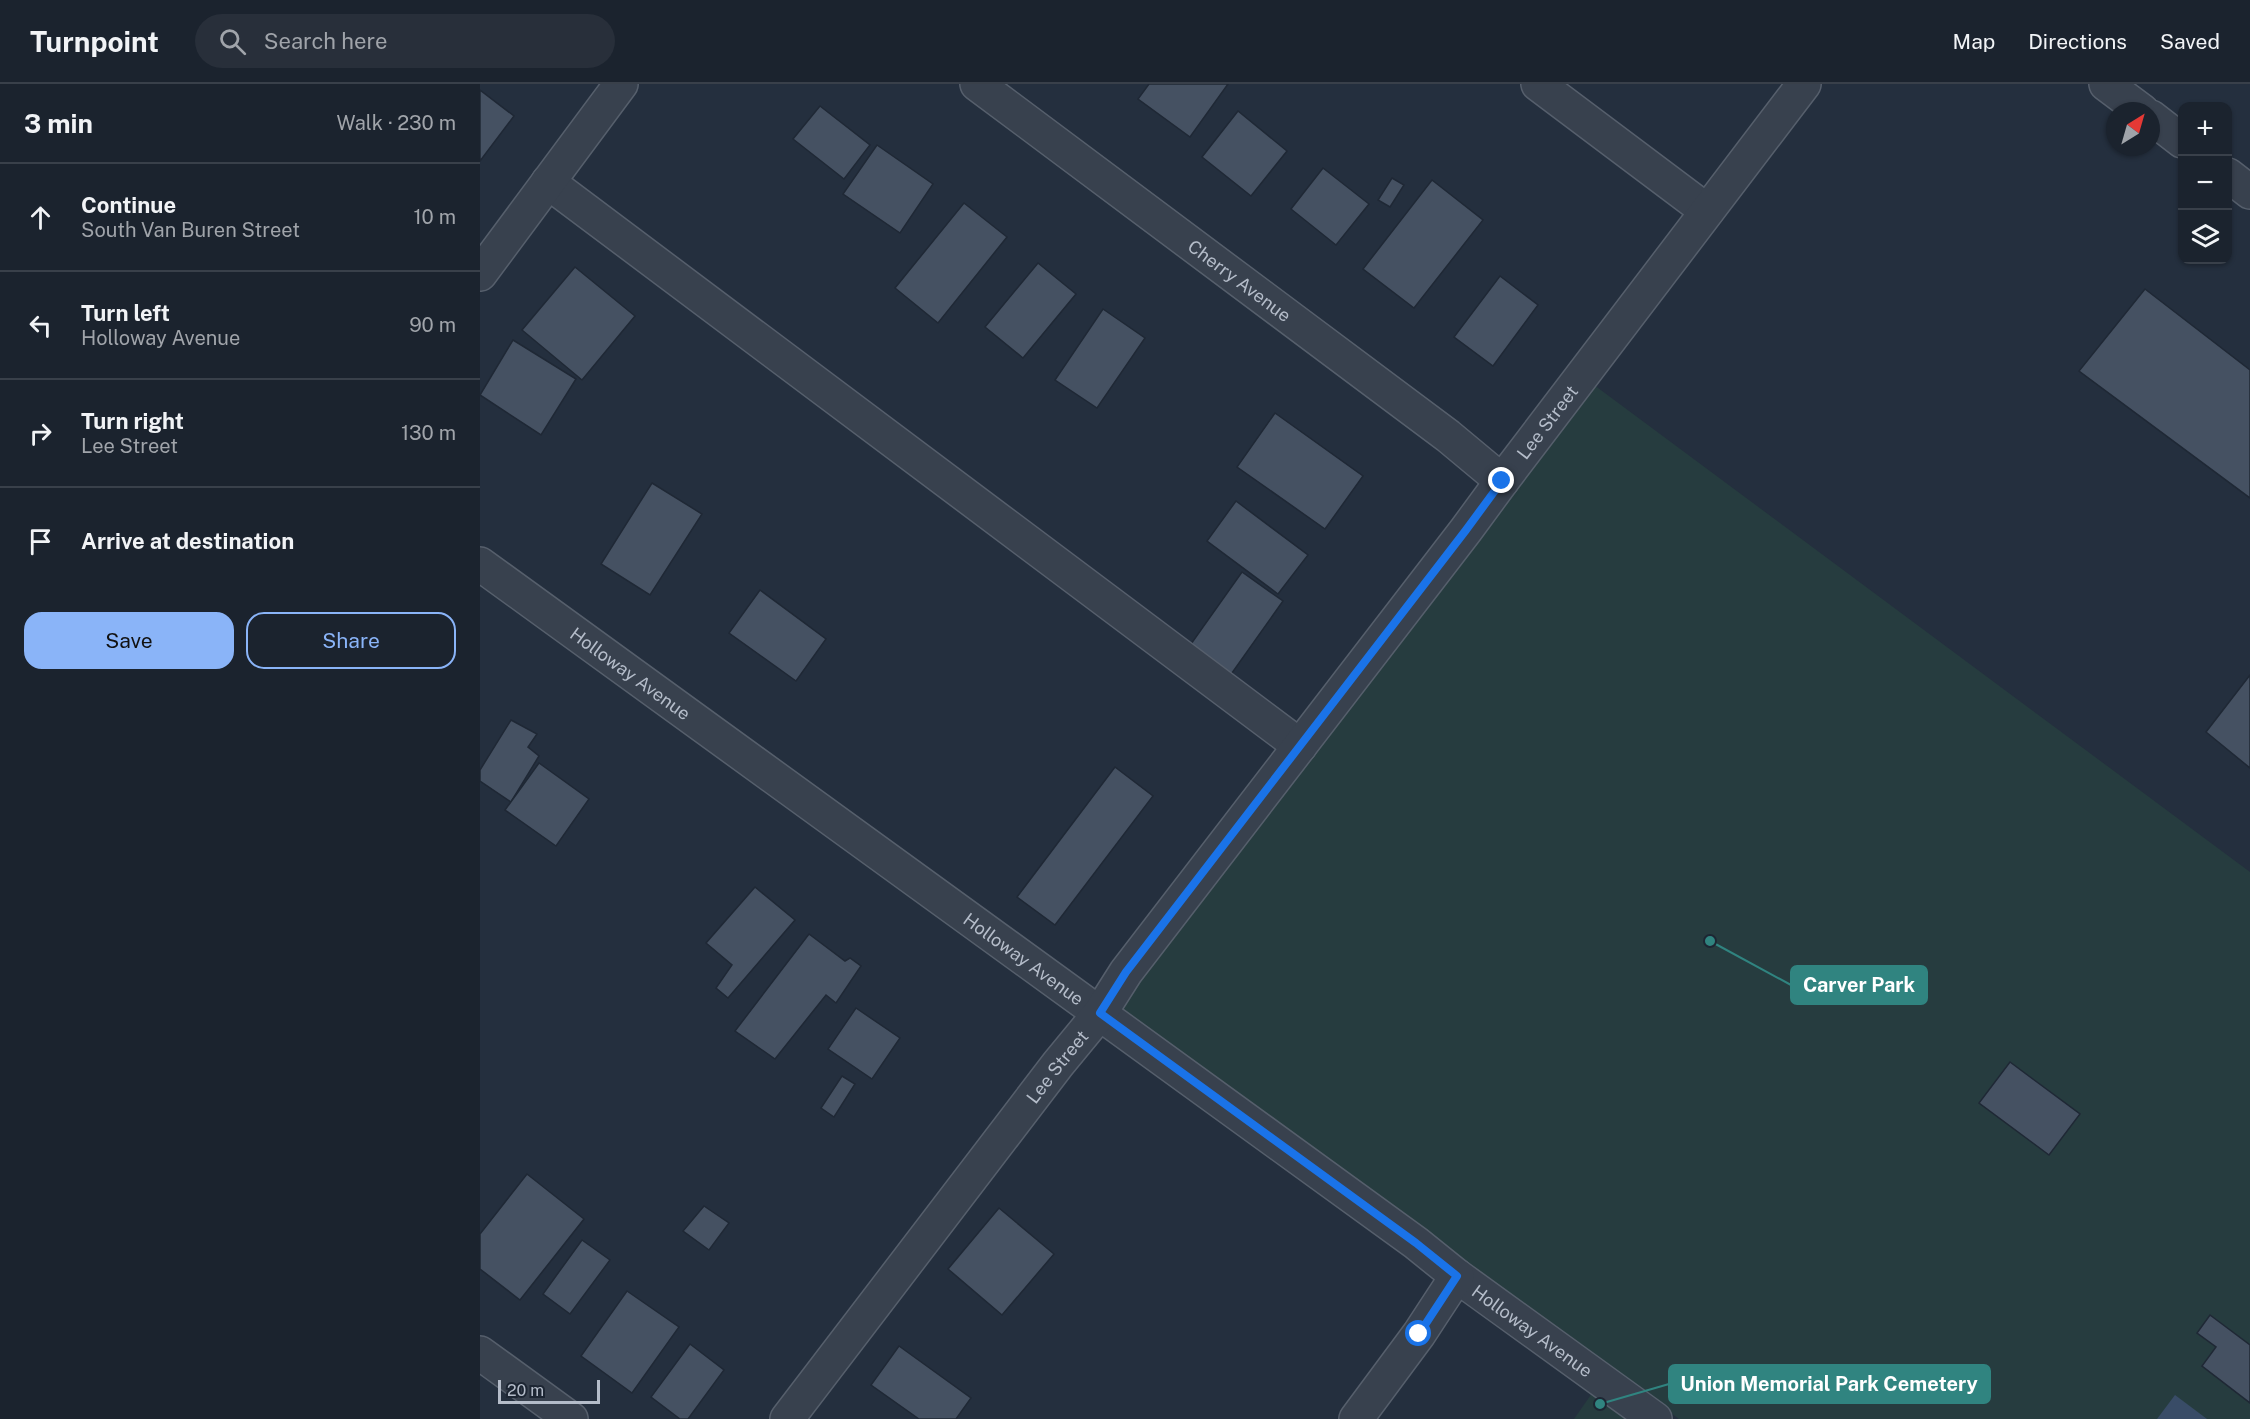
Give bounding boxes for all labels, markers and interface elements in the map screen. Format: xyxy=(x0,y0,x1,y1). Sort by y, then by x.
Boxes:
search box xyxy=(195,14,615,68)
text: Turnpoint xyxy=(30,25,159,58)
icon: search xyxy=(216,25,249,58)
text: Search here xyxy=(264,28,387,54)
text: Map xyxy=(1953,29,1995,54)
text: Directions xyxy=(2028,29,2127,54)
text: Saved xyxy=(2160,29,2220,54)
north arrow xyxy=(2106,102,2160,156)
map controls xyxy=(2178,102,2232,264)
button: + xyxy=(2178,102,2232,156)
text: 3 min xyxy=(24,108,93,139)
text: Walk · 230 m xyxy=(337,111,456,135)
button: − xyxy=(2178,156,2232,210)
text: Continue xyxy=(81,192,176,218)
icon: ahead xyxy=(24,201,57,234)
text: 10 m xyxy=(413,205,456,229)
button: layers xyxy=(2178,210,2232,264)
text: South Van Buren Street xyxy=(81,218,300,242)
street label: Cherry Avenue xyxy=(1184,235,1295,326)
text: Turn left xyxy=(81,300,170,326)
icon: left xyxy=(24,309,57,342)
text: 90 m xyxy=(409,313,456,337)
text: Holloway Avenue xyxy=(81,326,240,350)
street label: Lee Street xyxy=(1512,381,1582,463)
text: Turn right xyxy=(81,408,184,434)
icon: right xyxy=(24,417,57,450)
text: 130 m xyxy=(401,421,456,445)
text: Lee Street xyxy=(81,434,178,458)
route end xyxy=(1488,467,1514,493)
icon: arrive xyxy=(24,525,57,558)
text: Arrive at destination xyxy=(81,528,294,554)
button: Save xyxy=(24,612,234,669)
button: Share xyxy=(246,612,456,669)
street label: Holloway Avenue xyxy=(566,623,695,724)
street label: Holloway Avenue xyxy=(960,908,1088,1009)
callout: Carver Park xyxy=(1791,966,1927,1004)
text: Carver Park xyxy=(1803,973,1916,997)
street label: Lee Street xyxy=(1022,1026,1092,1107)
street label: Holloway Avenue xyxy=(1468,1280,1597,1381)
route start xyxy=(1405,1320,1431,1346)
callout: Union Memorial Park Cemetery xyxy=(1669,1365,1990,1403)
text: Union Memorial Park Cemetery xyxy=(1680,1372,1978,1396)
scale bar xyxy=(498,1377,600,1404)
text: 20 m xyxy=(507,1381,544,1400)

